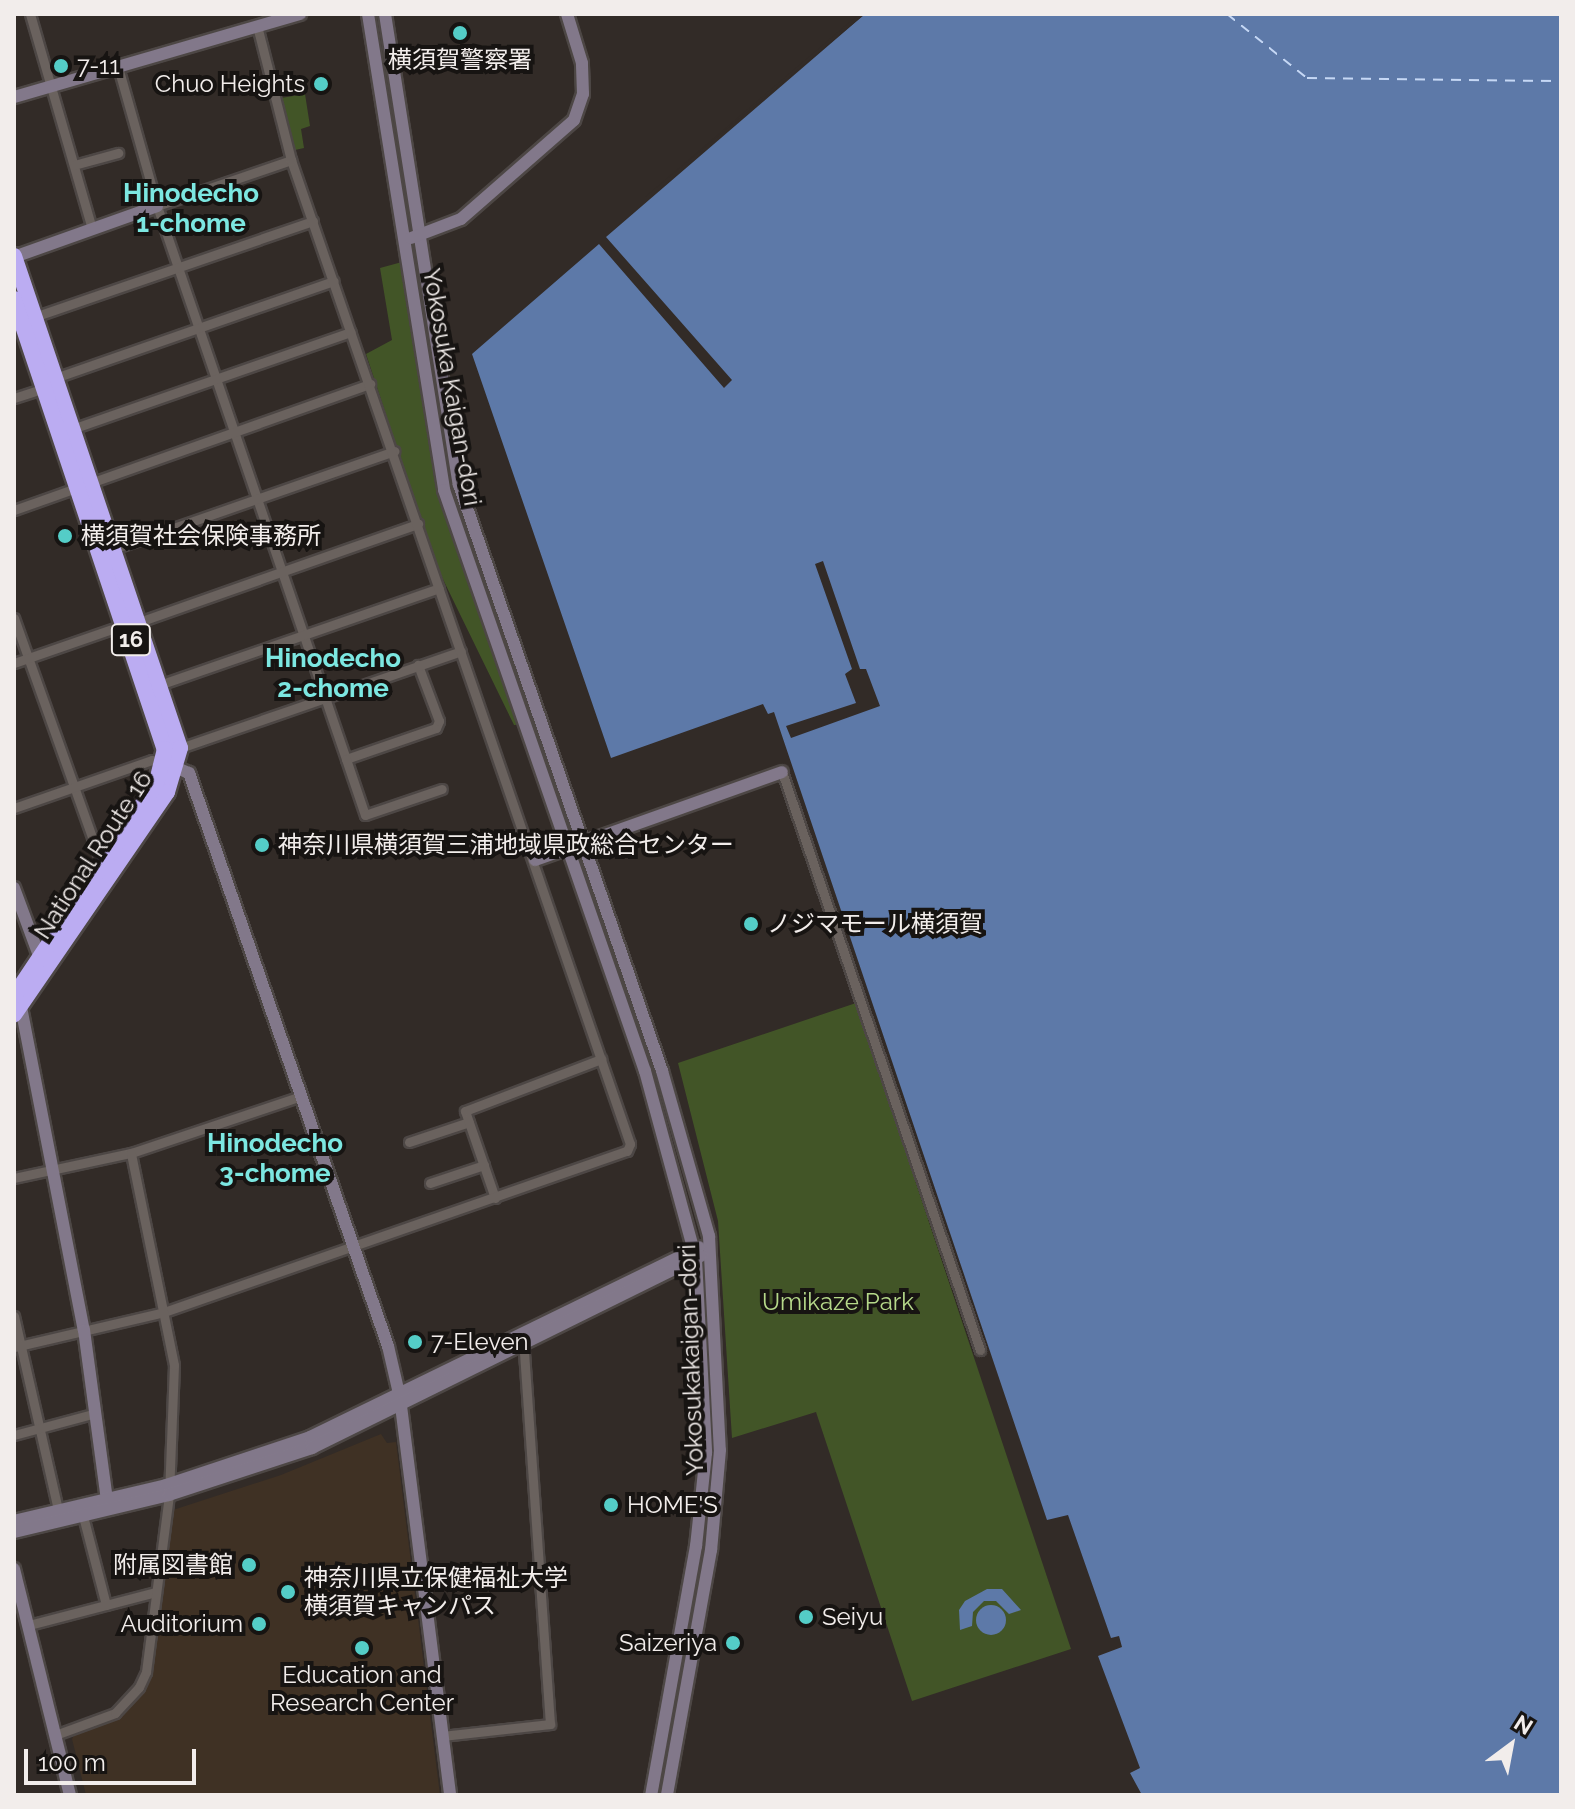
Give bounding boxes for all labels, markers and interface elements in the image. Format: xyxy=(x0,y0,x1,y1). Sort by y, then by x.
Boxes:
marker: 横須賀警察署 xyxy=(451,24,469,42)
place label: 横須賀警察署 xyxy=(388,46,532,74)
place label: 7-11 xyxy=(77,52,120,80)
marker: 7-11 xyxy=(52,57,70,75)
place label: Chuo Heights xyxy=(155,70,305,98)
marker: Chuo Heights xyxy=(312,75,330,93)
district label: Hinodecho 1-chome xyxy=(123,178,259,240)
street label: Yokosuka Kaigan-dori xyxy=(417,266,487,508)
place label: 横須賀社会保険事務所 xyxy=(81,522,321,550)
marker: 横須賀社会保険事務所 xyxy=(56,527,74,545)
road number: 16 xyxy=(109,622,153,658)
district label: Hinodecho 2-chome xyxy=(265,643,401,704)
street label: National Route 16 xyxy=(28,765,158,945)
place label: 神奈川県横須賀三浦地域県政総合センター xyxy=(278,831,734,859)
marker: 神奈川県横須賀三浦地域県政総合センター xyxy=(253,836,271,854)
place label: ノジマモール横須賀 xyxy=(767,910,983,938)
marker: ノジマモール横須賀 xyxy=(742,915,760,933)
district label: Hinodecho 3-chome xyxy=(207,1128,343,1190)
street label: Yokosukakaigan-dori xyxy=(673,1244,709,1476)
park label: Umikaze Park xyxy=(762,1288,914,1316)
place label: 7-Eleven xyxy=(431,1328,529,1356)
marker: 7-Eleven xyxy=(406,1333,424,1351)
place label: HOME'S xyxy=(627,1491,718,1519)
marker: HOME'S xyxy=(602,1496,620,1514)
place label: 附属図書館 xyxy=(113,1551,233,1579)
marker: 附属図書館 xyxy=(240,1556,258,1574)
place label: 神奈川県立保健福祉大学 横須賀キャンパス xyxy=(304,1564,568,1620)
marker: 神奈川県立保健福祉大学 横須賀キャンパス xyxy=(279,1583,297,1601)
place label: Seiyu xyxy=(822,1603,883,1631)
marker: Seiyu xyxy=(797,1608,815,1626)
place label: Auditorium xyxy=(121,1610,243,1638)
marker: Auditorium xyxy=(250,1615,268,1633)
place label: Saizeriya xyxy=(619,1629,717,1657)
marker: Saizeriya xyxy=(724,1634,742,1652)
marker: Education and Research Center xyxy=(353,1639,371,1657)
place label: Education and Research Center xyxy=(270,1661,454,1717)
north arrow xyxy=(1471,1705,1551,1785)
text: N xyxy=(1510,1709,1538,1740)
scale bar xyxy=(28,1733,200,1783)
text: 100 m xyxy=(38,1748,106,1777)

